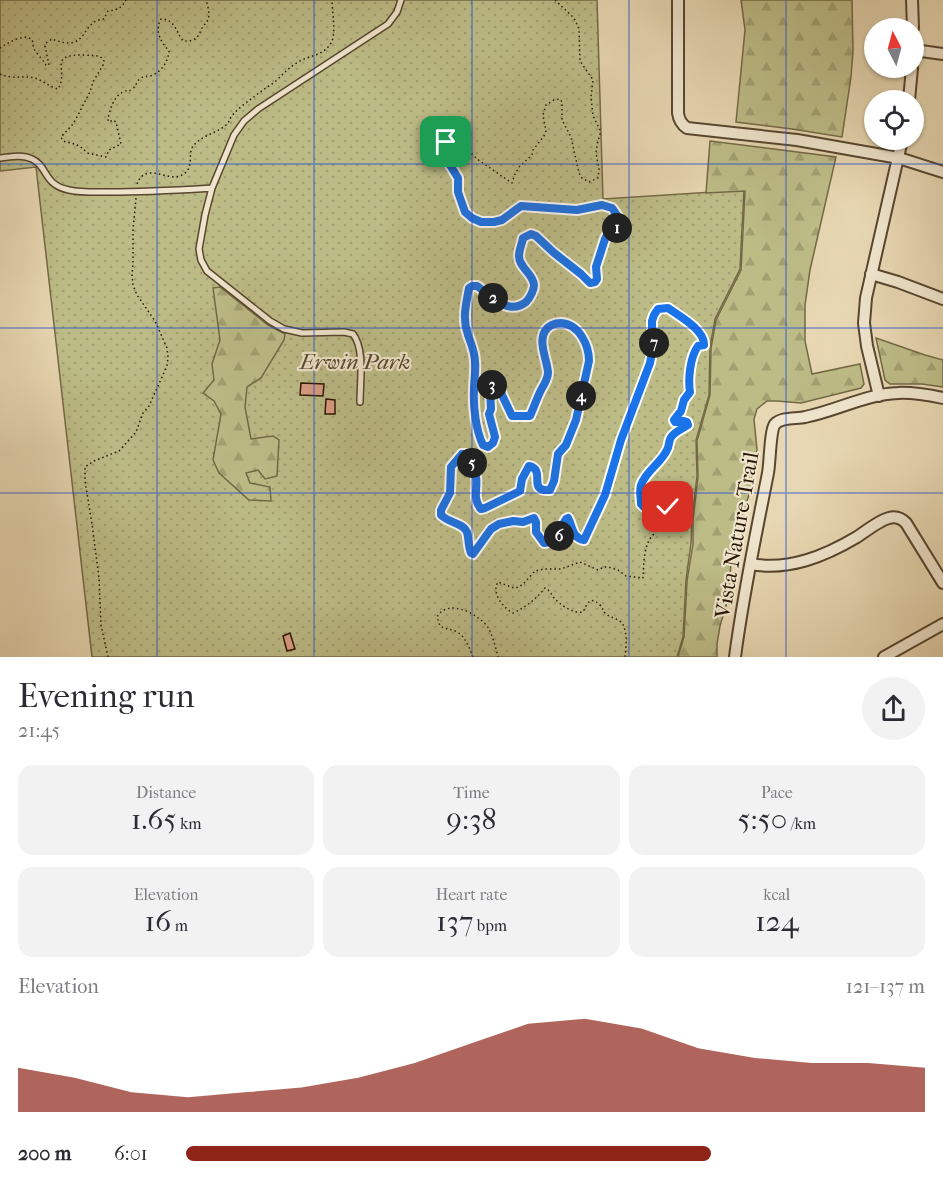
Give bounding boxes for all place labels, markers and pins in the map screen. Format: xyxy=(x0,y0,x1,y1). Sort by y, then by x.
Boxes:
pin xyxy=(420,116,471,167)
pin: 1 xyxy=(602,213,632,243)
pin: 2 xyxy=(478,283,508,313)
pin: 7 xyxy=(639,328,669,358)
pin: 3 xyxy=(477,370,507,400)
pin: 4 xyxy=(566,381,596,411)
pin: 5 xyxy=(457,448,487,478)
pin xyxy=(642,481,693,532)
pin: 6 xyxy=(544,521,574,551)

